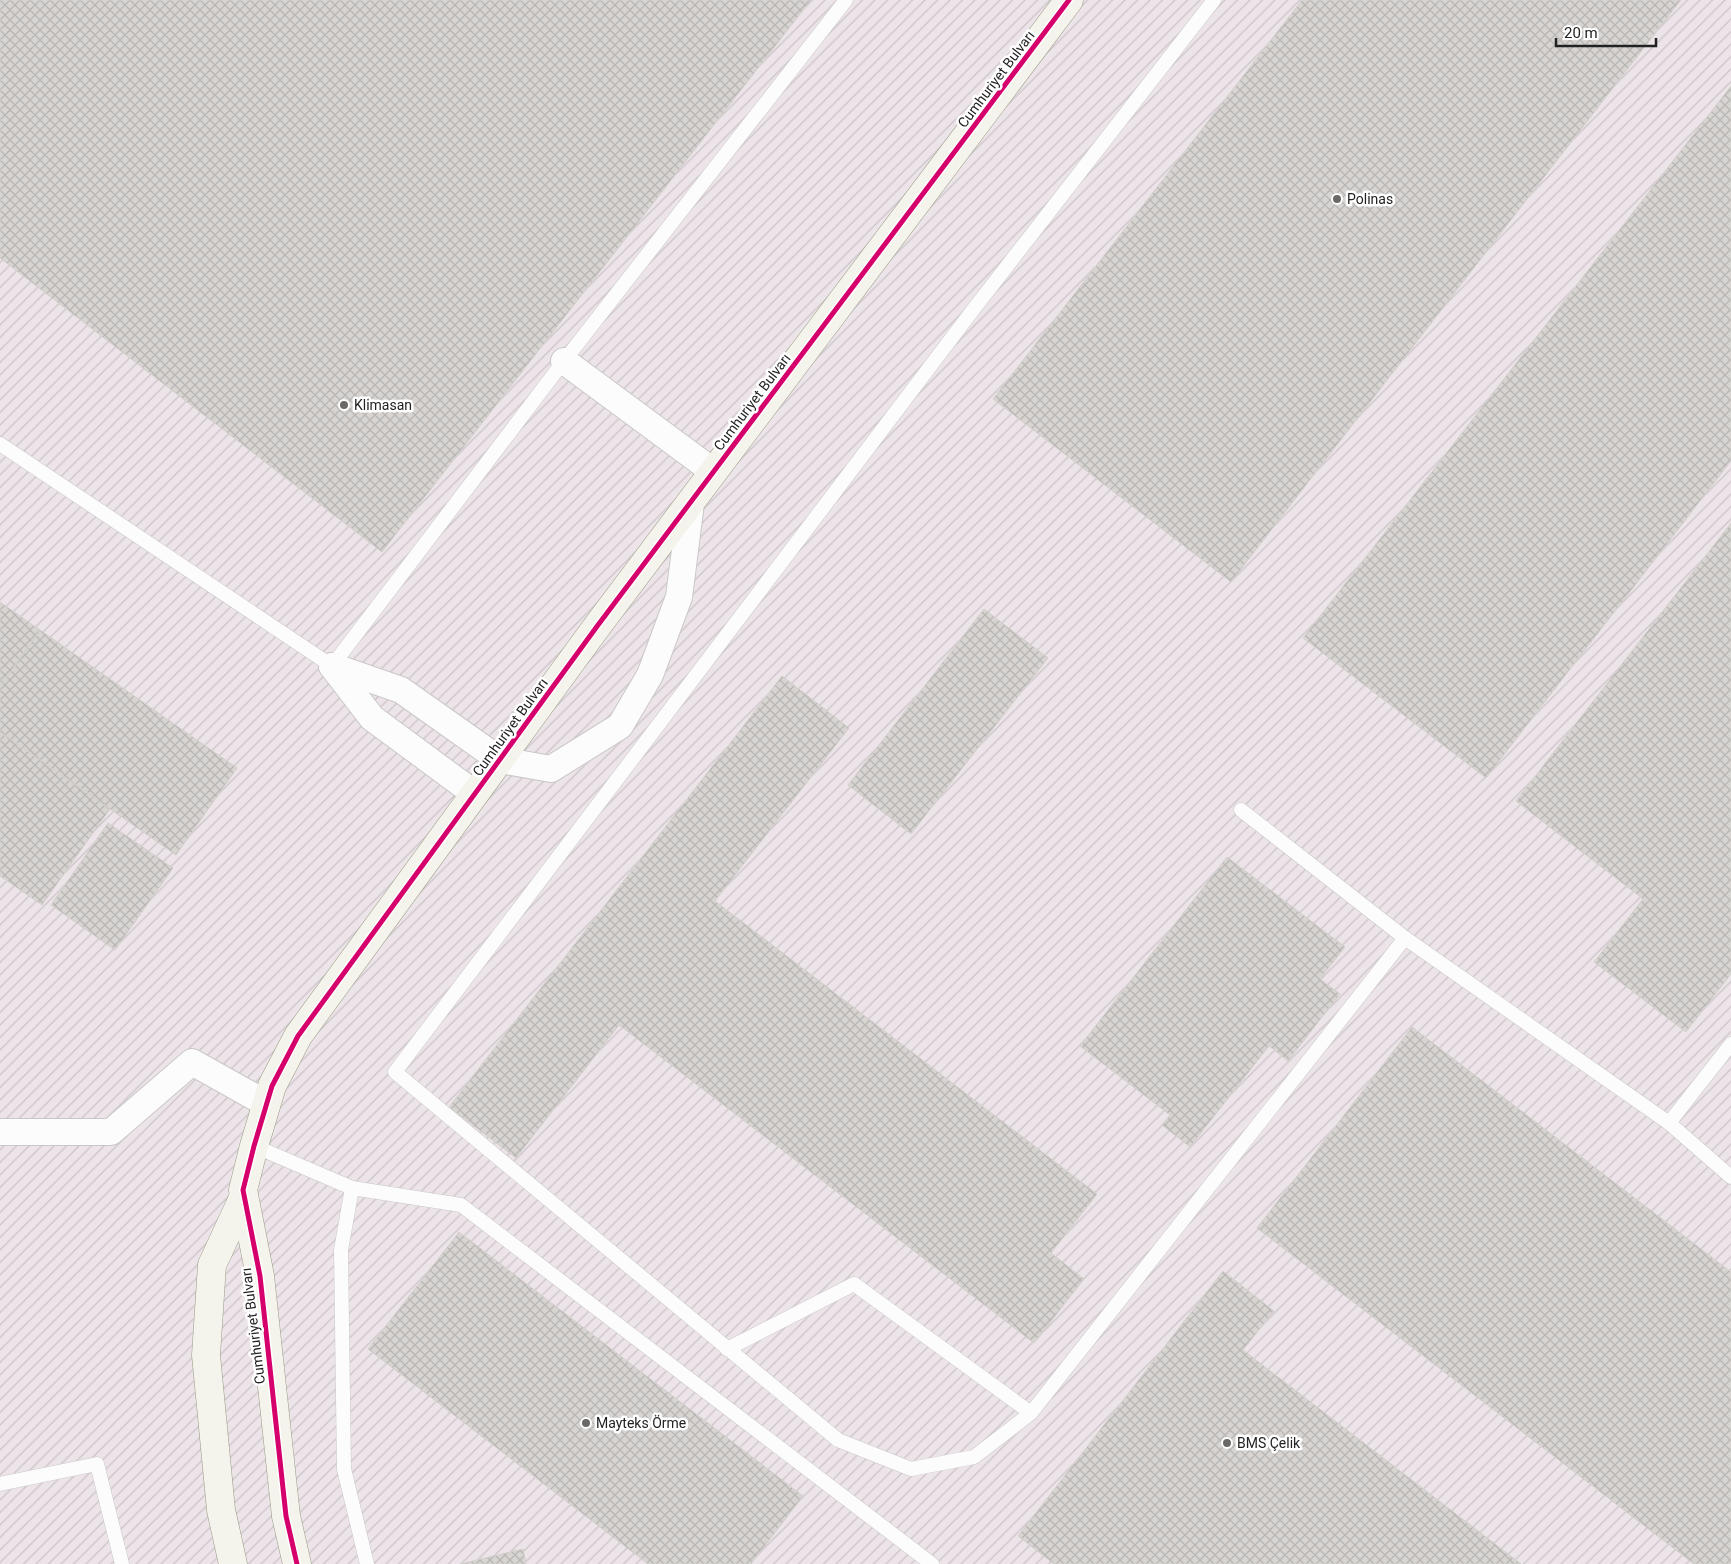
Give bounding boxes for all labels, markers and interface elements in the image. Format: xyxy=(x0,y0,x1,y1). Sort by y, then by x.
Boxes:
scale bar xyxy=(1556,15,1656,47)
text: 20 m xyxy=(1564,24,1598,42)
street label: Cumhuriyet Bulvarı xyxy=(954,27,1038,131)
place label: Polinas xyxy=(1347,191,1393,207)
marker: Polinas xyxy=(1331,193,1343,205)
street label: Cumhuriyet Bulvarı xyxy=(710,350,794,454)
place label: Klimasan xyxy=(354,397,412,413)
marker: Klimasan xyxy=(338,399,350,411)
street label: Cumhuriyet Bulvarı xyxy=(469,675,551,779)
street label: Cumhuriyet Bulvarı xyxy=(238,1267,268,1385)
place label: Mayteks Örme xyxy=(596,1415,686,1431)
marker: Mayteks Örme xyxy=(580,1417,592,1429)
place label: BMS Çelik xyxy=(1237,1435,1301,1451)
marker: BMS Çelik xyxy=(1221,1437,1233,1449)

